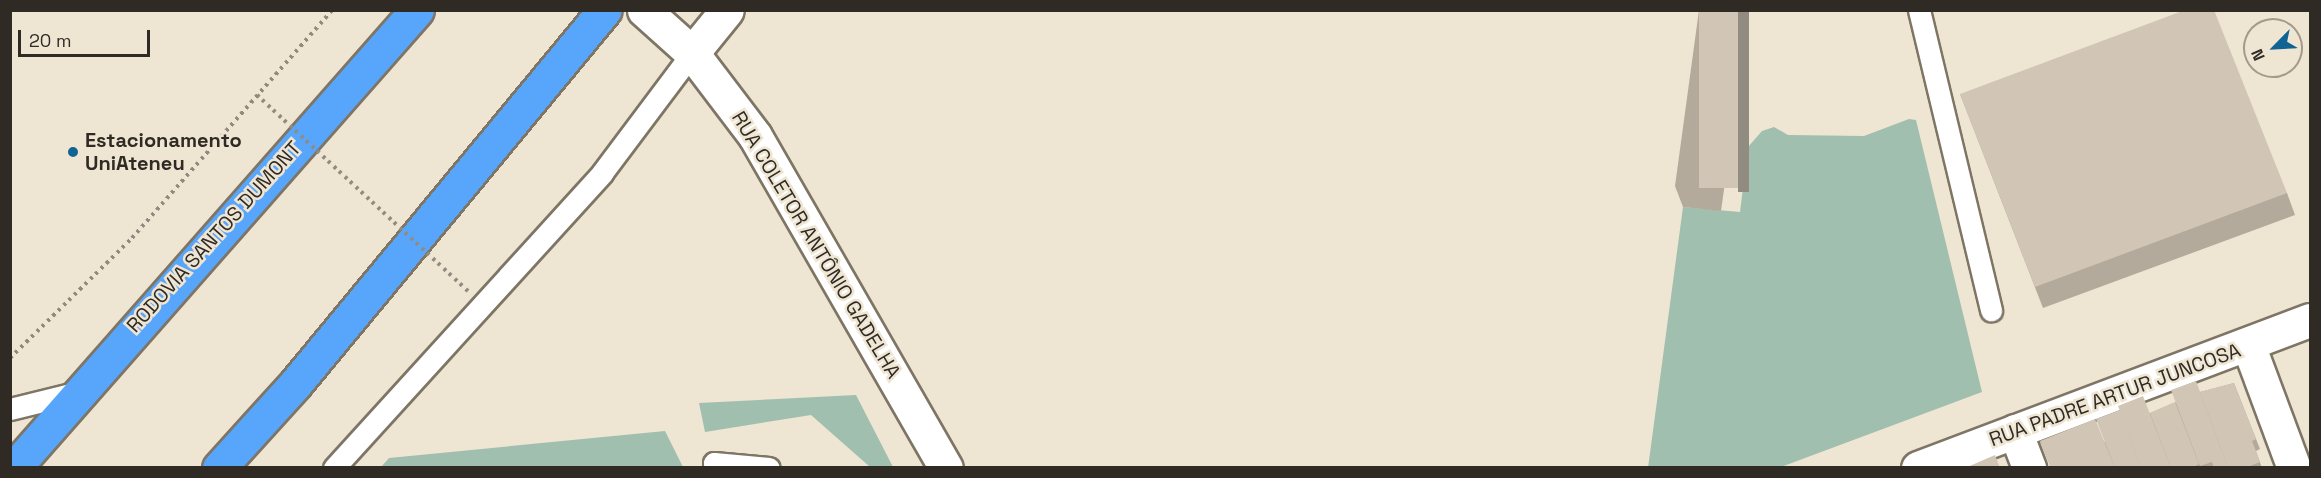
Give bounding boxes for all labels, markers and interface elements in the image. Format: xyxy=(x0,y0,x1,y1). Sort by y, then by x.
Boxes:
scale bar xyxy=(21,18,153,56)
north arrow xyxy=(2243,18,2303,78)
text: 20 m xyxy=(29,29,72,52)
text: N xyxy=(2246,46,2270,64)
street label: RUA COLETOR ANTÔNIO GADELHA xyxy=(726,107,906,383)
place label: Estacionamento UniAteneu xyxy=(85,128,242,175)
street label: RODOVIA SANTOS DUMONT xyxy=(122,136,306,338)
marker: Estacionamento UniAteneu xyxy=(66,145,80,159)
street label: RUA PADRE ARTUR JUNCOSA xyxy=(1986,338,2244,452)

